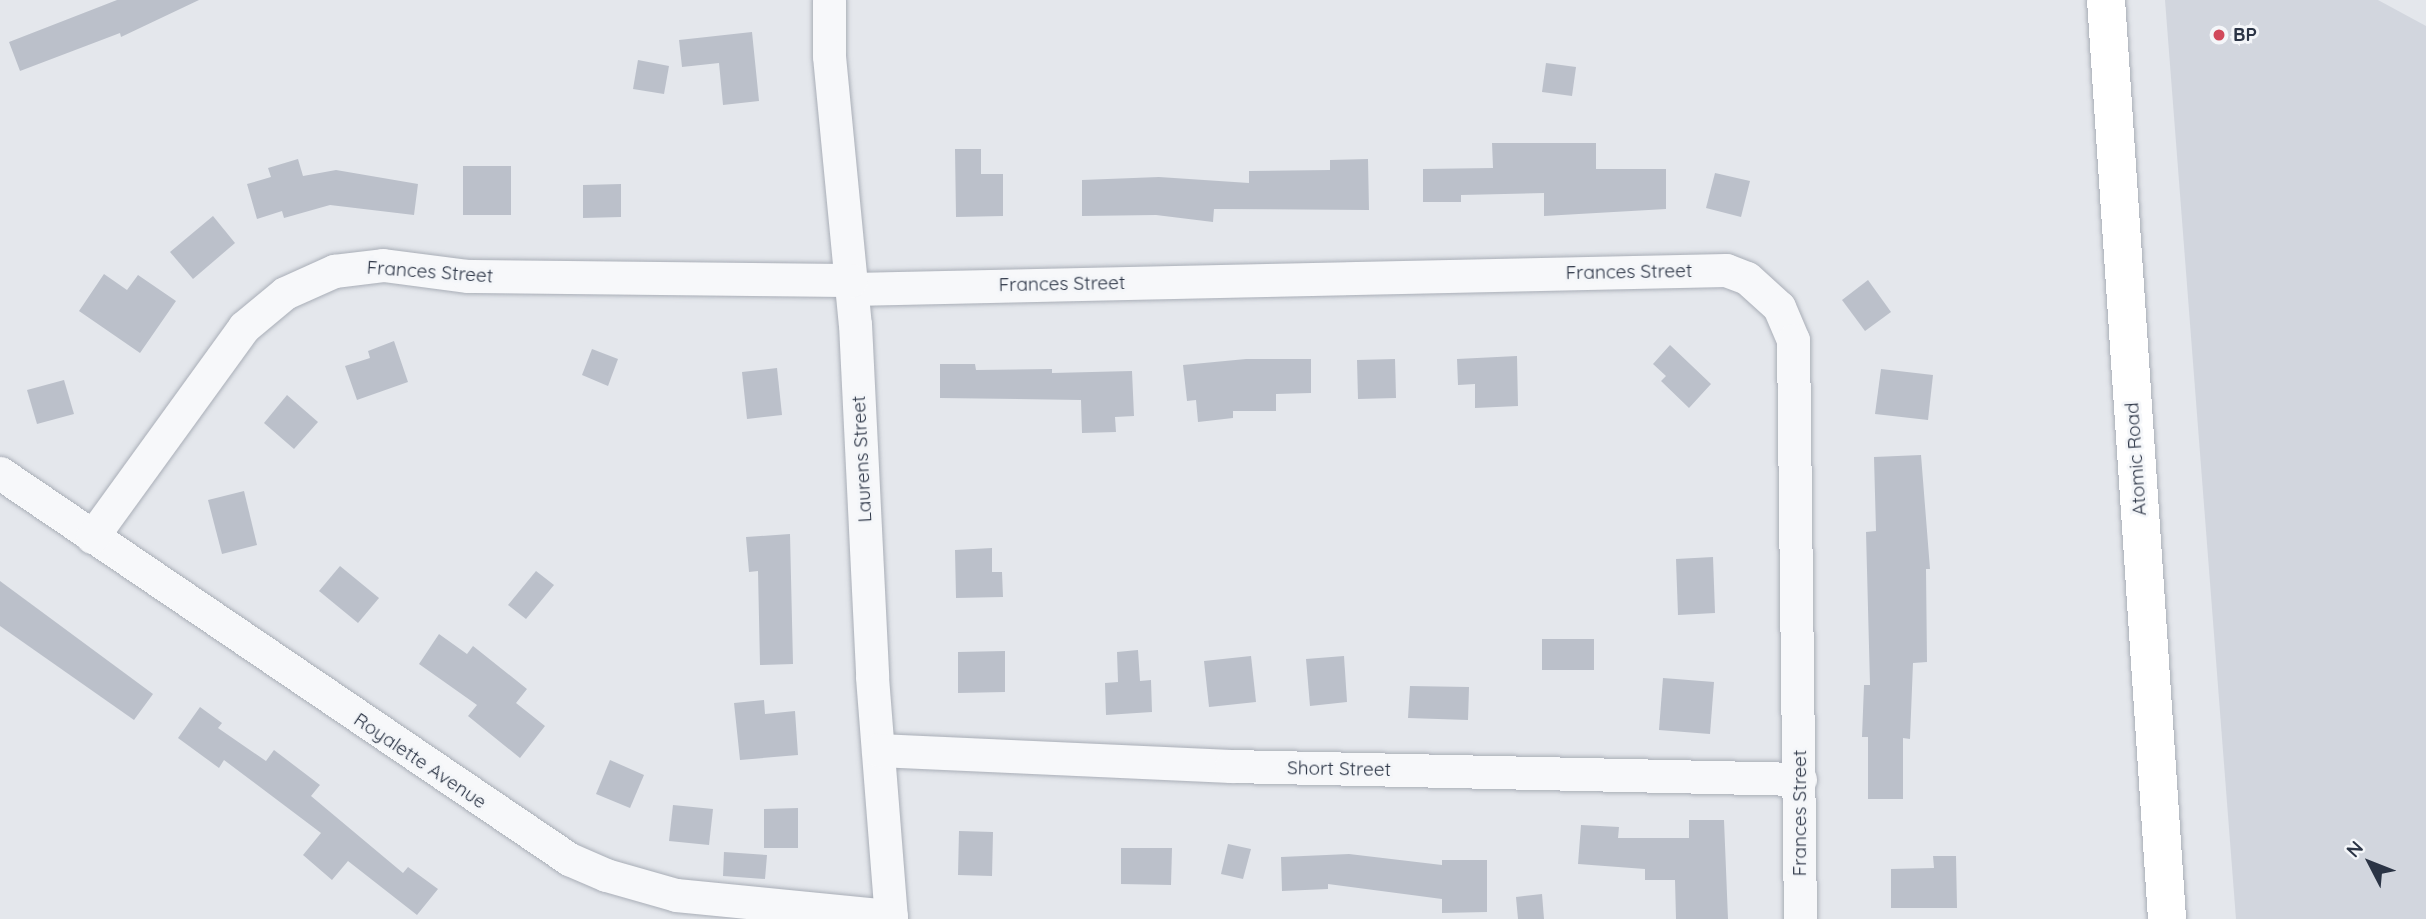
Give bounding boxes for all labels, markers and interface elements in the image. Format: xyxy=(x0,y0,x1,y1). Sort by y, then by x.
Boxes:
place label: BP xyxy=(2233,24,2257,46)
marker: BP xyxy=(2211,27,2227,43)
street label: Frances Street xyxy=(366,256,494,288)
street label: Frances Street xyxy=(1565,259,1693,285)
street label: Frances Street xyxy=(998,271,1126,297)
street label: Laurens Street xyxy=(847,395,877,523)
street label: Atomic Road xyxy=(2121,402,2151,516)
street label: Royalette Avenue xyxy=(349,708,491,814)
street label: Frances Street xyxy=(1789,750,1811,876)
street label: Short Street xyxy=(1287,757,1391,781)
north arrow xyxy=(2335,828,2405,898)
text: N xyxy=(2341,836,2368,862)

